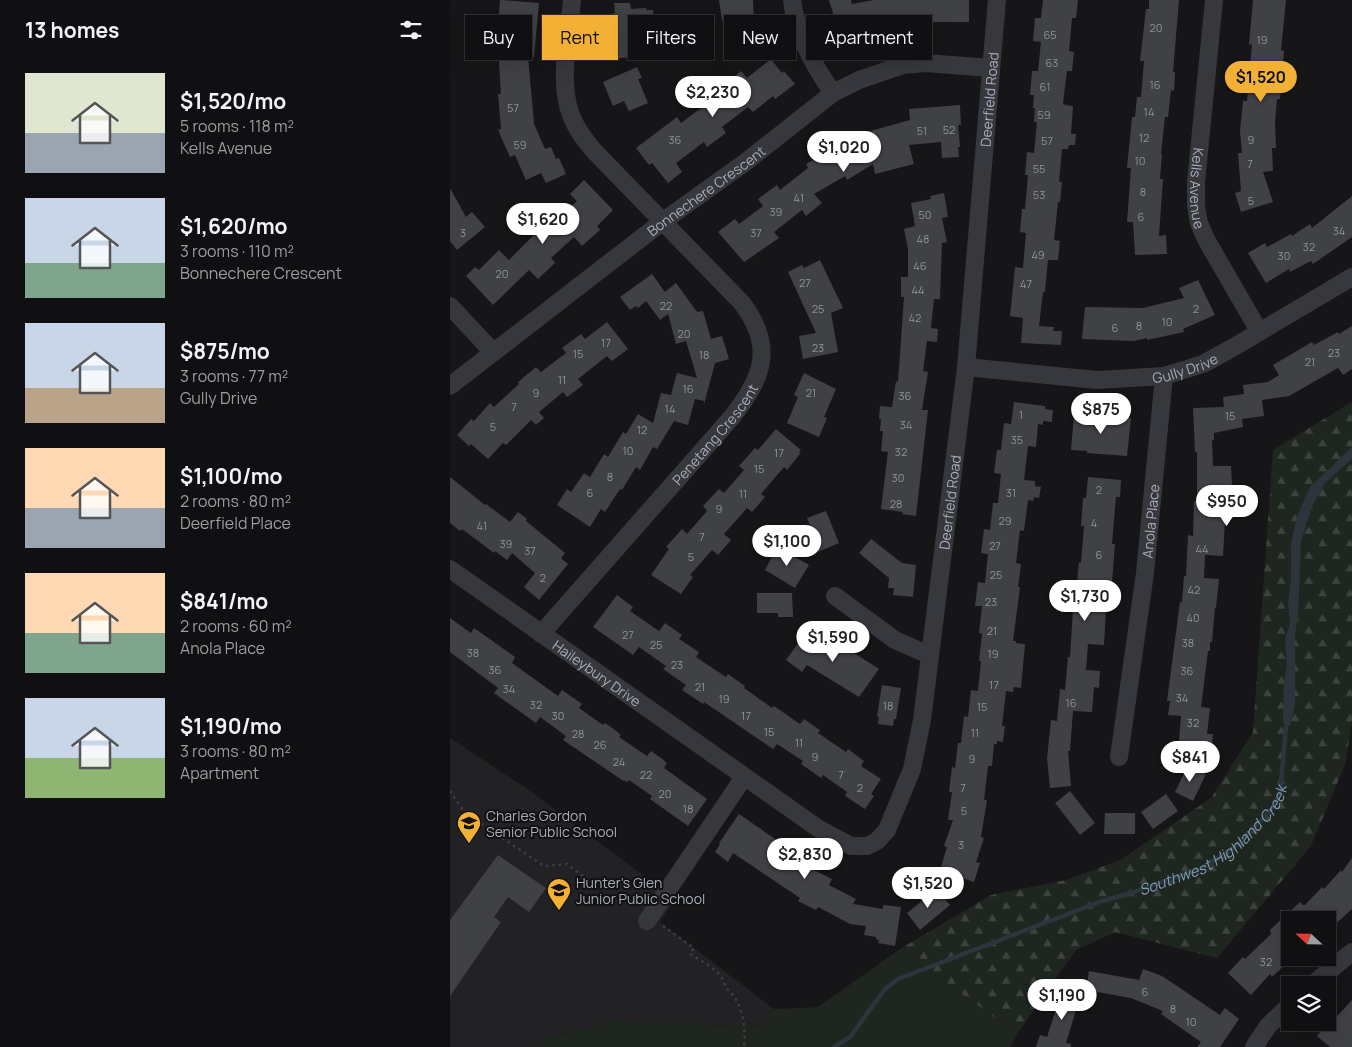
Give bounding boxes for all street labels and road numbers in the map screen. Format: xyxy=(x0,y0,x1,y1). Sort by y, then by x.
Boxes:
street label: Deerfield Road xyxy=(975,51,1002,147)
street label: Bonnechere Crescent xyxy=(643,141,769,240)
street label: Kells Avenue xyxy=(1186,147,1210,232)
street label: Gully Drive xyxy=(1152,348,1221,386)
street label: Penetang Crescent xyxy=(667,380,762,489)
street label: Deerfield Road xyxy=(934,454,964,551)
street label: Anola Place xyxy=(1137,483,1163,559)
street label: Haileybury Drive xyxy=(549,635,645,710)

